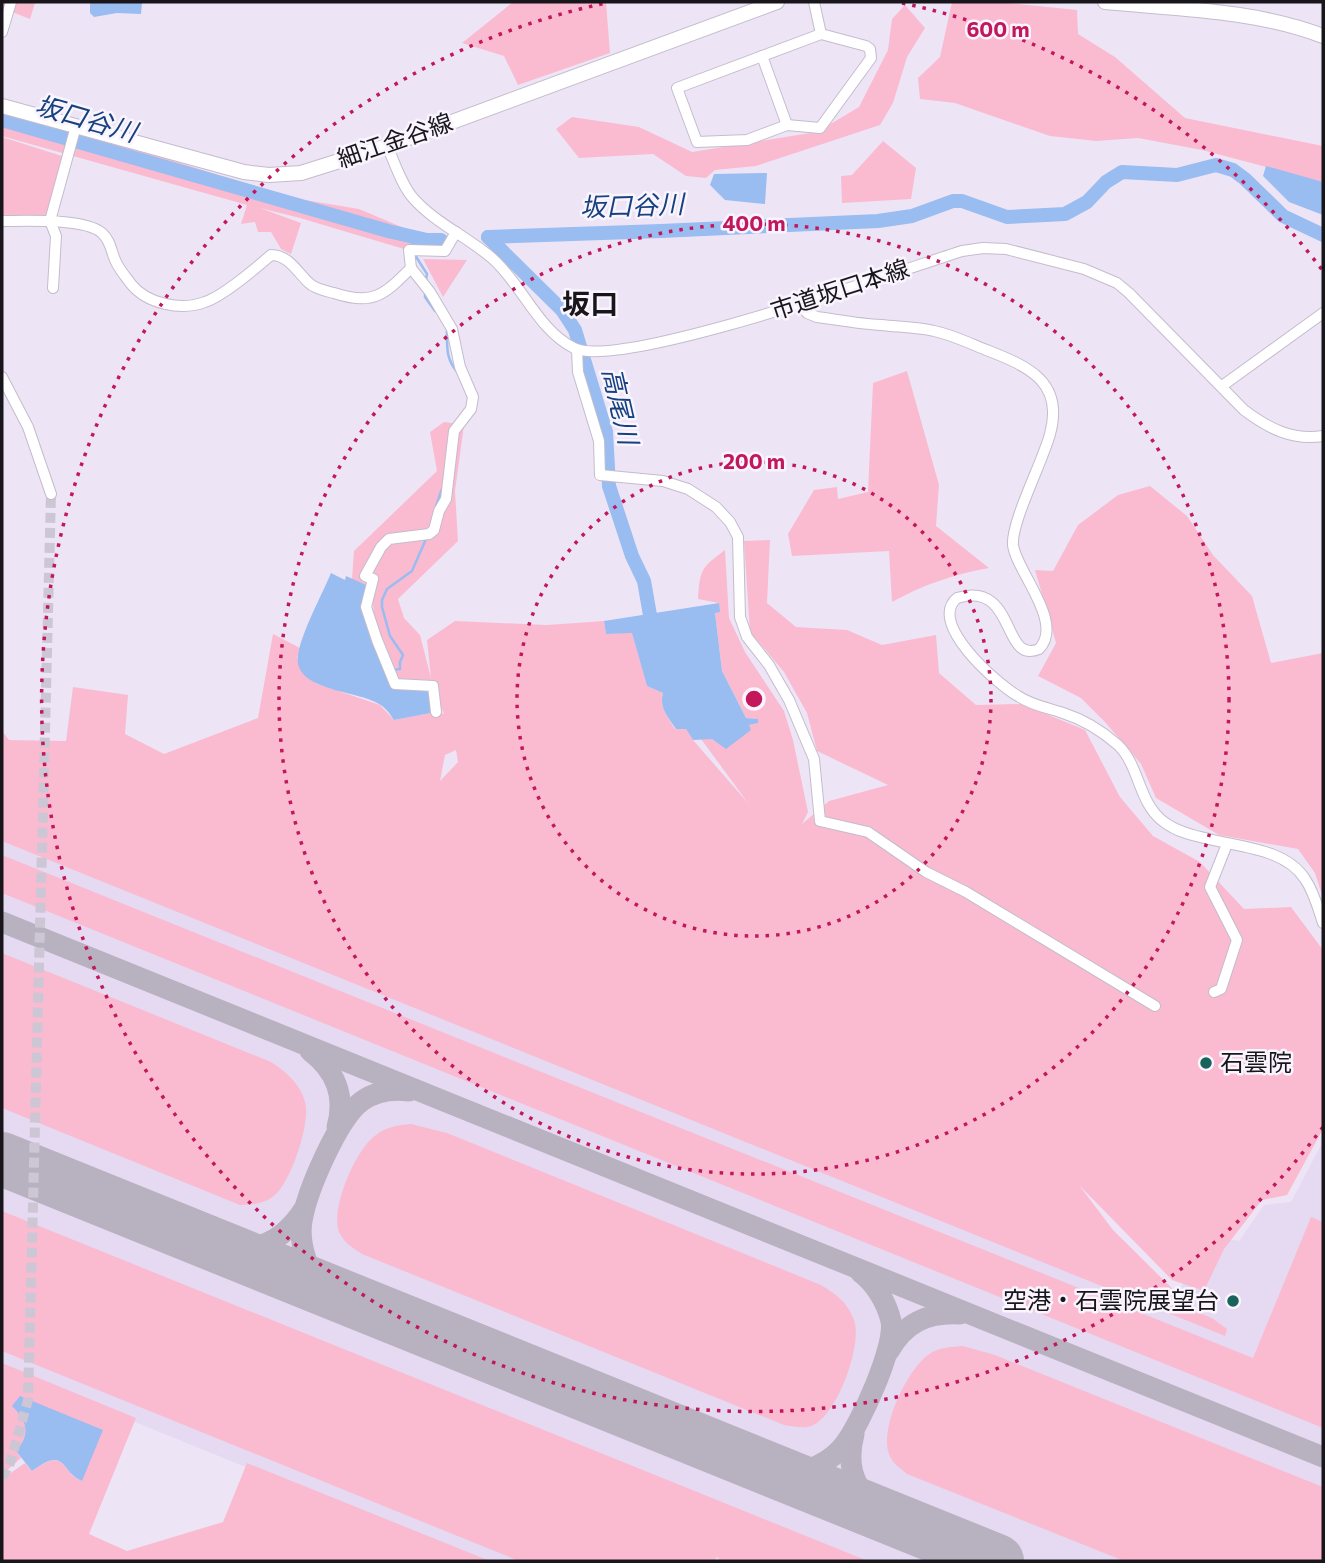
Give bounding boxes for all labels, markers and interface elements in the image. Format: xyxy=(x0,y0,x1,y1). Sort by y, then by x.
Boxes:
text: 600 m xyxy=(966,16,1030,41)
water label: 坂口谷川 xyxy=(32,88,144,148)
street label: 細江金谷線 xyxy=(333,106,456,173)
water label: 坂口谷川 xyxy=(579,187,687,222)
text: 400 m xyxy=(722,210,786,235)
street label: 市道坂口本線 xyxy=(767,253,912,325)
district label: 坂口 xyxy=(562,286,618,320)
water label: 高尾川 xyxy=(598,364,646,450)
text: 200 m xyxy=(723,448,785,473)
centre of rings xyxy=(742,687,766,711)
place label: 石雲院 xyxy=(1220,1047,1292,1076)
marker: 石雲院 xyxy=(1198,1055,1214,1071)
place label: 空港・石雲院展望台 xyxy=(1003,1285,1219,1314)
marker: 空港・石雲院展望台 xyxy=(1225,1293,1241,1309)

